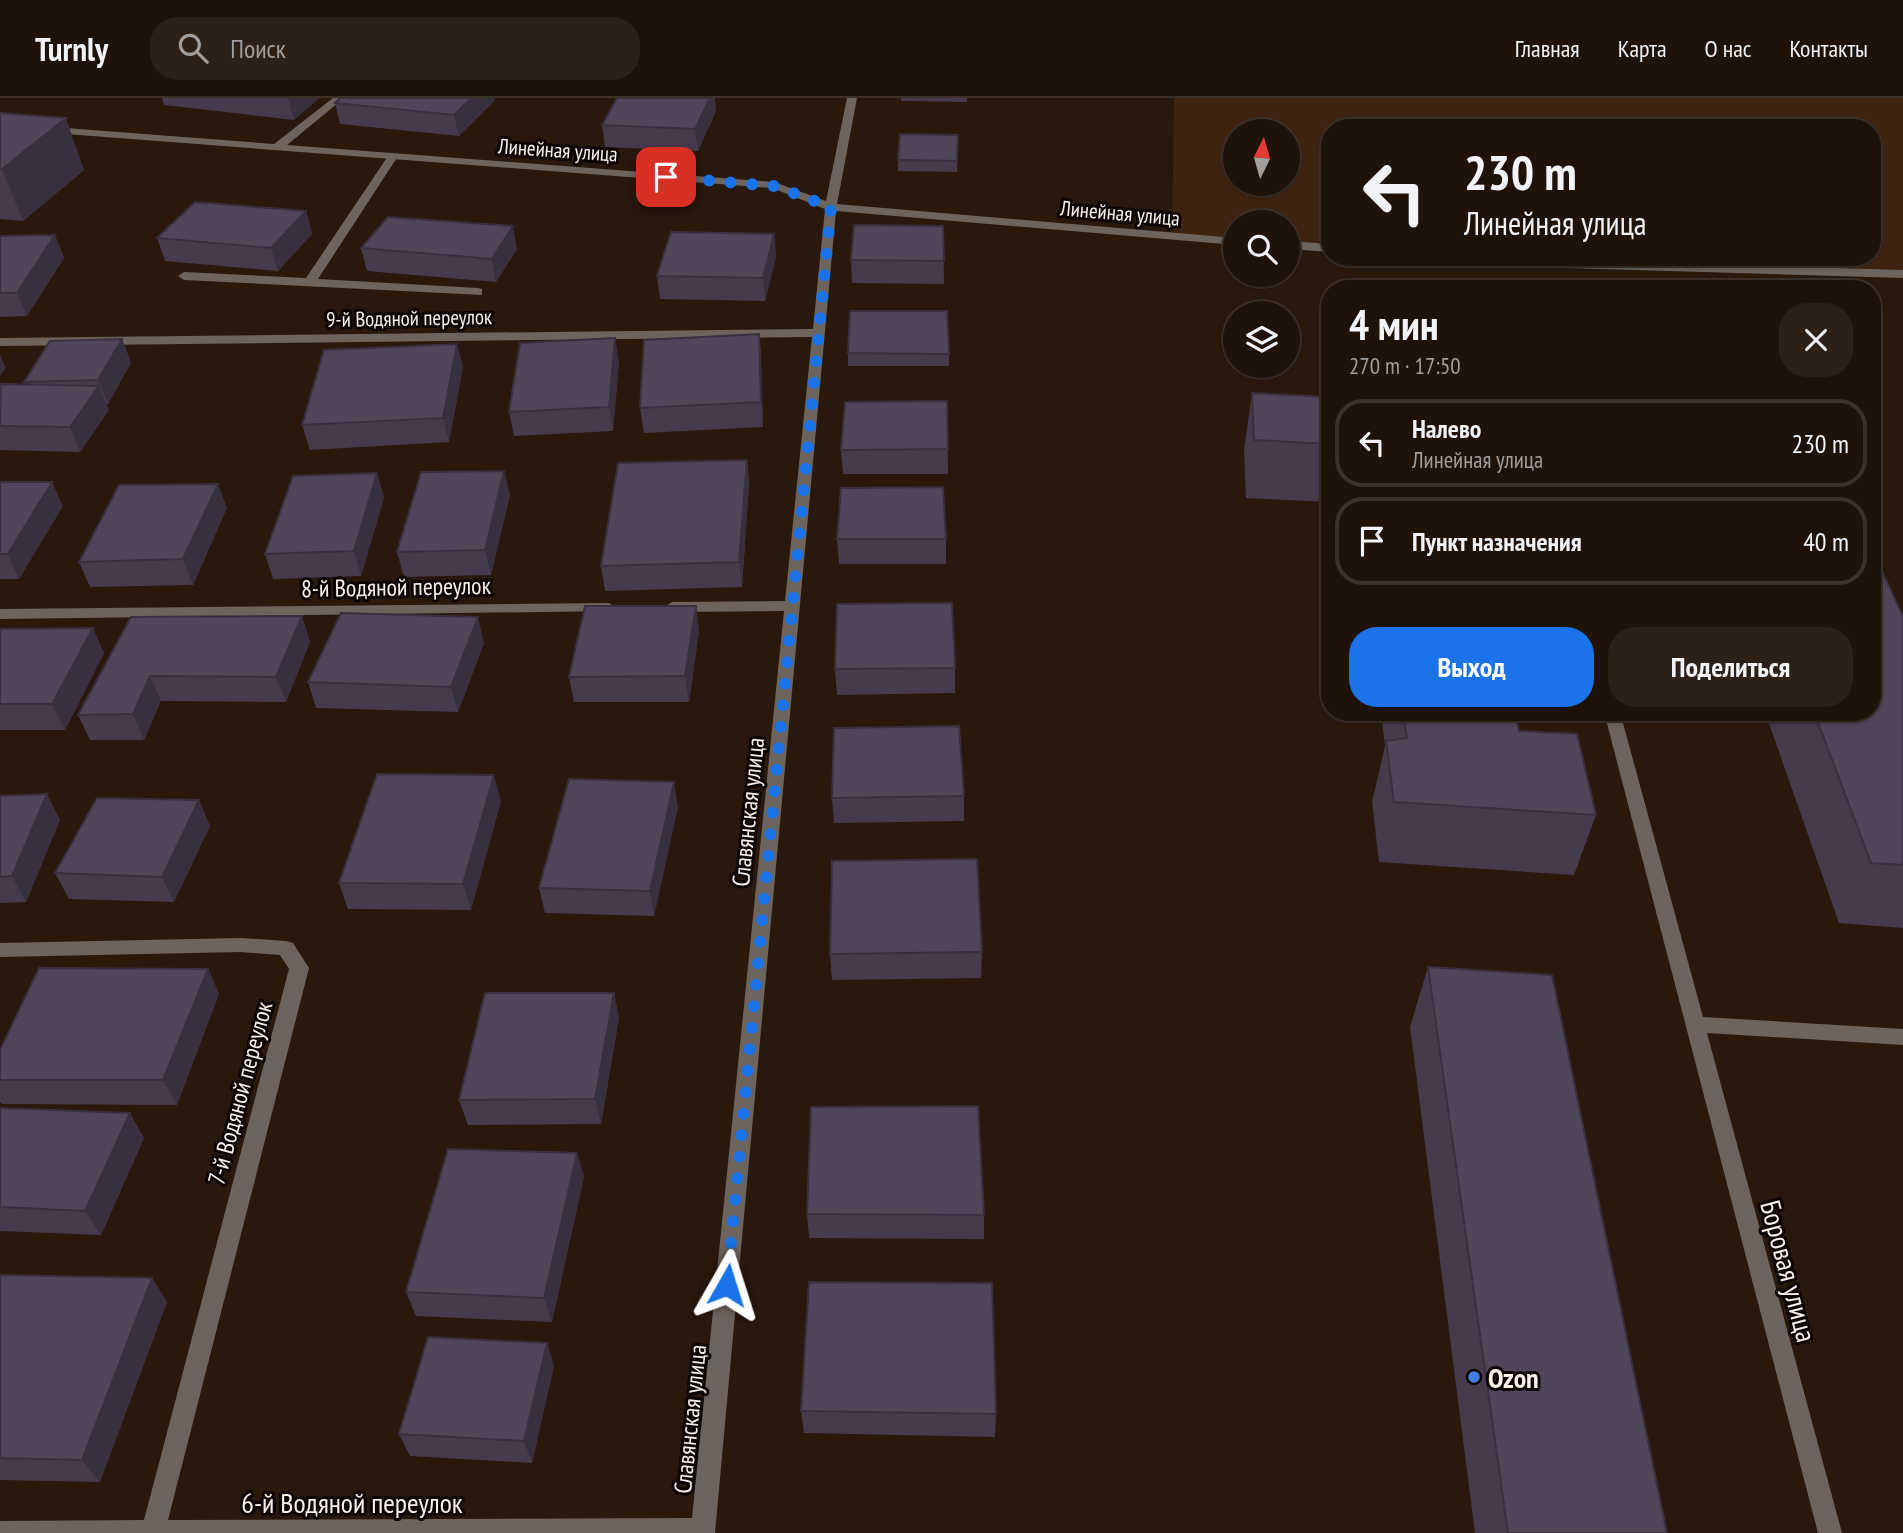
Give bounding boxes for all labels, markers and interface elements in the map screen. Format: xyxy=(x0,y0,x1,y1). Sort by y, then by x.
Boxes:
search box xyxy=(150,17,640,80)
text: Turnly xyxy=(35,27,108,70)
icon: search xyxy=(174,29,212,67)
text: Поиск xyxy=(230,32,286,65)
text: Главная xyxy=(1515,33,1580,64)
text: Карта xyxy=(1618,33,1667,64)
text: О нас xyxy=(1705,33,1751,64)
text: Контакты xyxy=(1789,33,1868,64)
north arrow xyxy=(1223,119,1300,196)
map controls xyxy=(1223,119,1300,378)
street label: Линейная улица xyxy=(496,132,619,168)
text: 230 m xyxy=(1464,140,1577,204)
pin xyxy=(636,147,696,207)
icon: left xyxy=(1349,147,1440,238)
icon: arrive xyxy=(647,158,685,196)
street label: Линейная улица xyxy=(1058,194,1181,232)
text: Линейная улица xyxy=(1464,202,1647,244)
button: search xyxy=(1223,210,1300,287)
text: 4 мин xyxy=(1349,297,1439,352)
button: layers xyxy=(1223,301,1300,378)
street label: 9-й Водяной переулок xyxy=(326,303,492,333)
button: close xyxy=(1779,303,1853,377)
text: 270 m · 17:50 xyxy=(1349,351,1461,380)
text: Налево xyxy=(1412,412,1481,445)
icon: left xyxy=(1353,424,1391,462)
text: 230 m xyxy=(1791,427,1849,460)
text: Линейная улица xyxy=(1412,445,1543,474)
icon: arrive xyxy=(1353,522,1391,560)
text: Пункт назначения xyxy=(1412,525,1582,558)
text: 40 m xyxy=(1803,525,1849,558)
street label: 8-й Водяной переулок xyxy=(301,570,492,604)
button: Выход xyxy=(1349,627,1594,707)
button: Поделиться xyxy=(1608,627,1853,707)
street label: Славянская улица xyxy=(725,736,771,888)
street label: 7-й Водяной переулок xyxy=(201,997,280,1188)
street label: Боровая улица xyxy=(1752,1196,1826,1346)
position arrow xyxy=(690,1248,764,1322)
street label: Славянская улица xyxy=(667,1343,713,1495)
place label: Ozon xyxy=(1488,1359,1539,1396)
marker: Ozon xyxy=(1466,1369,1482,1385)
street label: 6-й Водяной переулок xyxy=(241,1484,463,1521)

